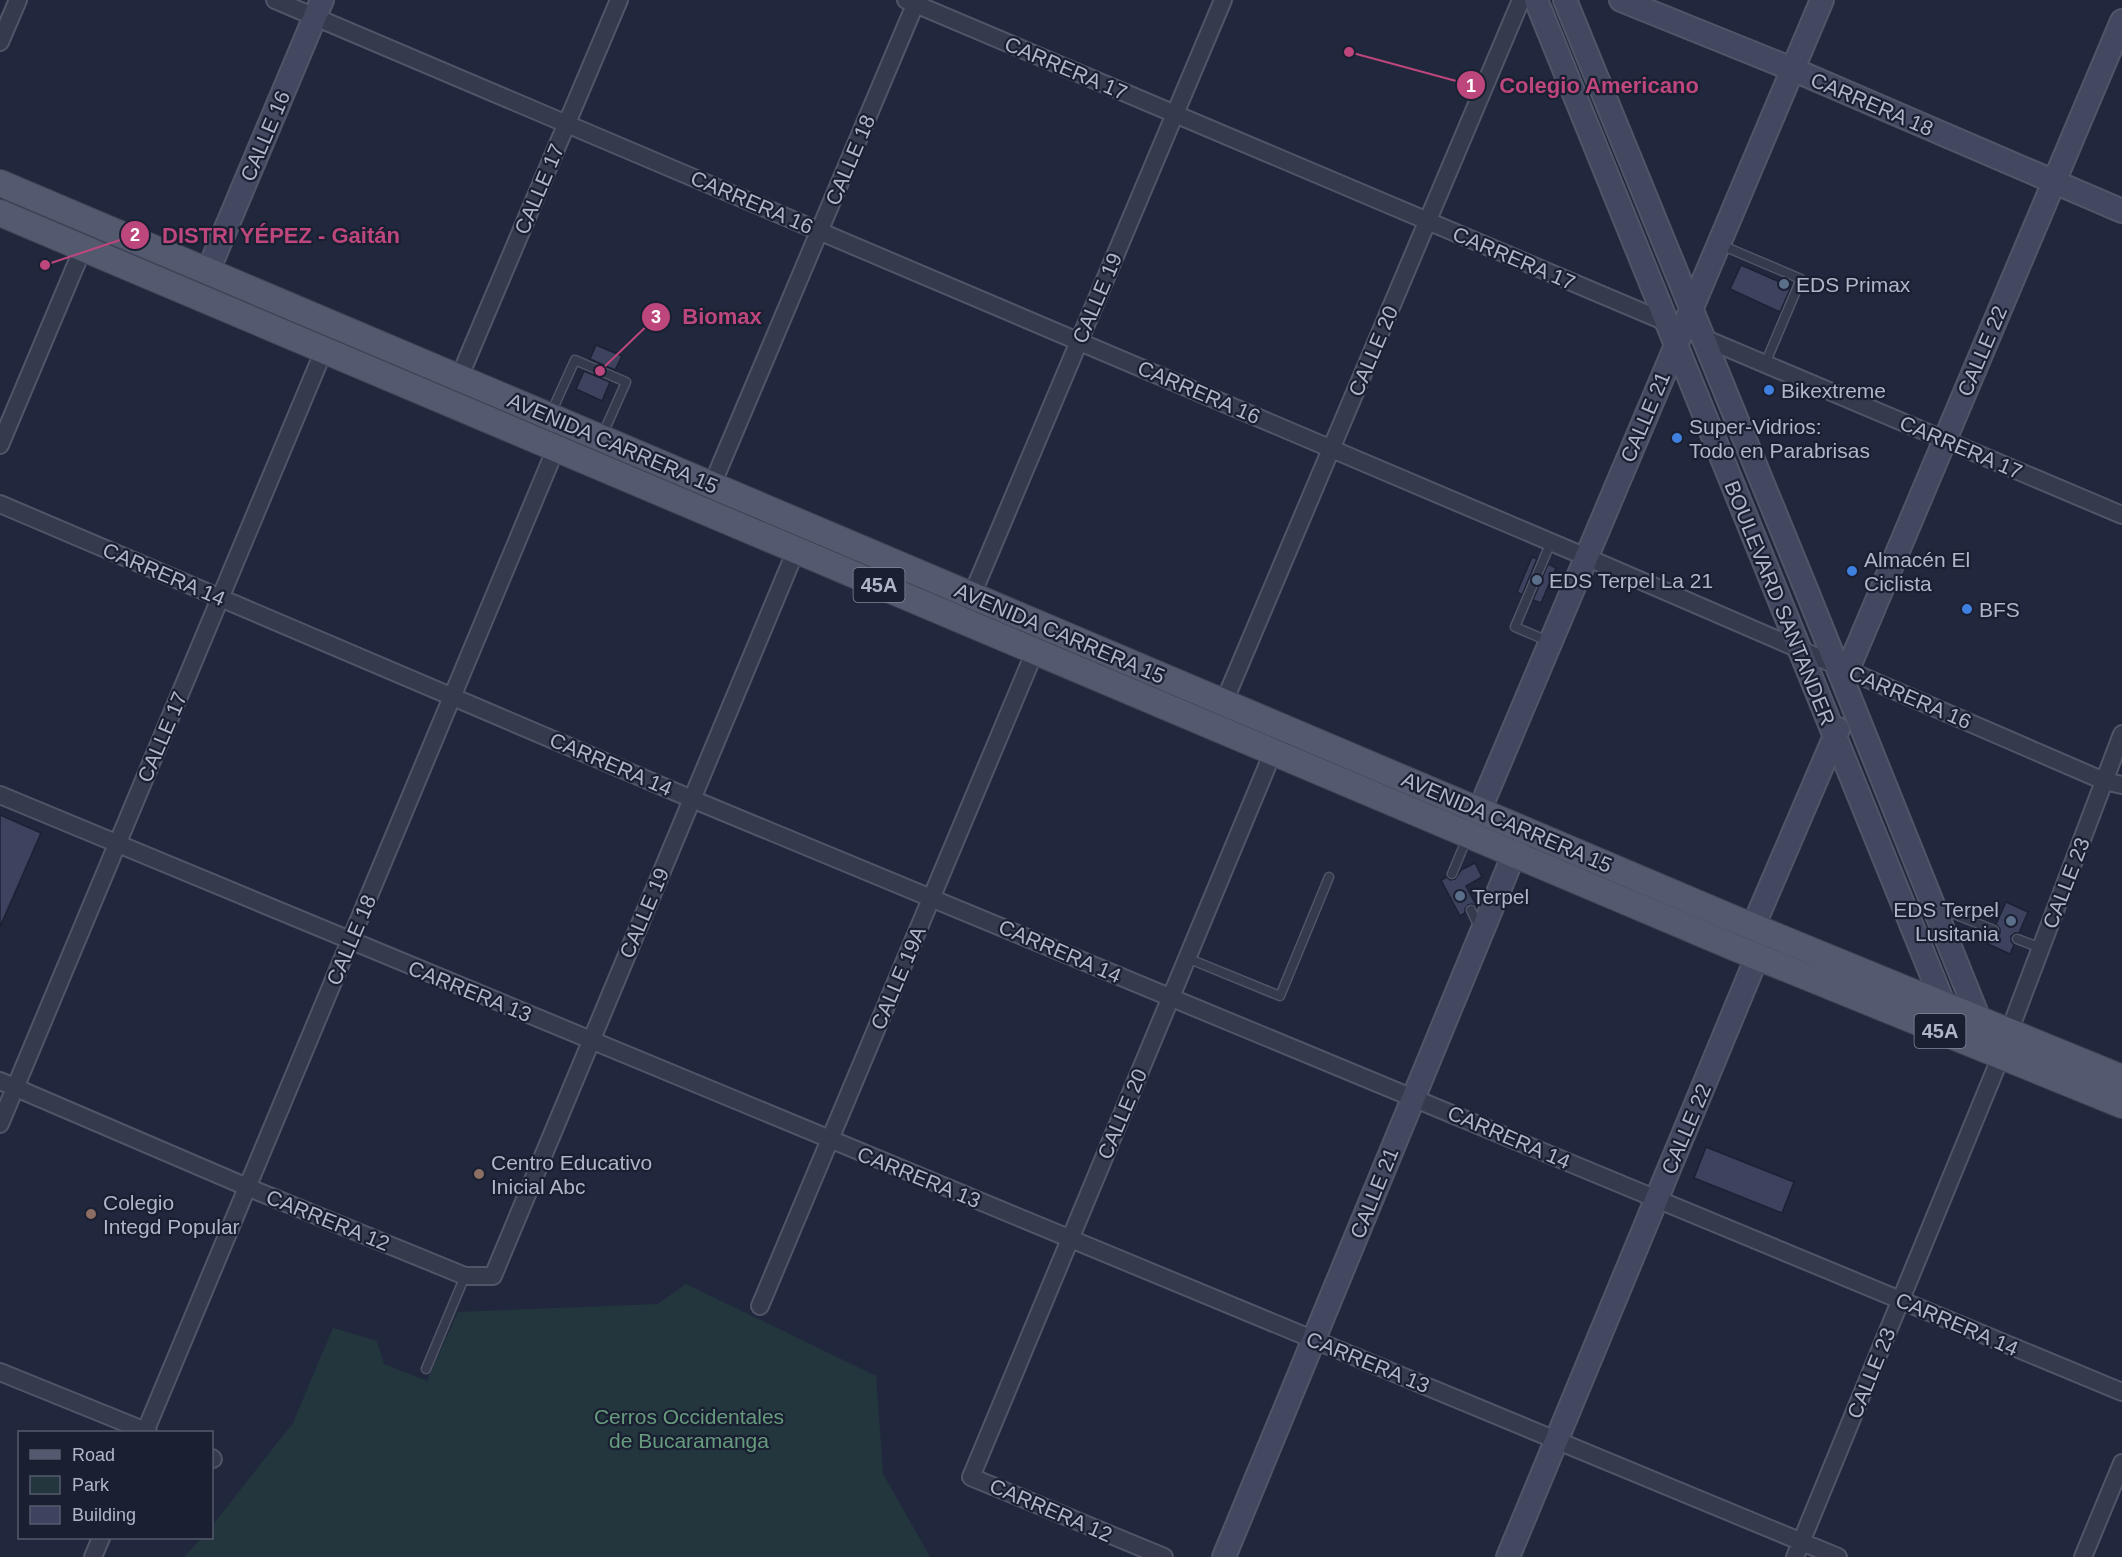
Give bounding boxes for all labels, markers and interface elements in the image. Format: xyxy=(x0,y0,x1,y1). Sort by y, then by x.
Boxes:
street label: CARRERA 17 xyxy=(1001,32,1131,104)
callout: Colegio Americano xyxy=(1456,65,1711,105)
street label: CARRERA 18 xyxy=(1807,68,1937,140)
text: Colegio Americano xyxy=(1499,73,1699,98)
text: 1 xyxy=(1466,76,1476,96)
street label: CALLE 16 xyxy=(236,87,294,185)
street label: CALLE 18 xyxy=(821,111,879,209)
street label: CALLE 17 xyxy=(510,140,568,238)
street label: CARRERA 16 xyxy=(687,166,817,238)
callout: DISTRI YÉPEZ - Gaitán xyxy=(120,215,412,255)
street label: CARRERA 17 xyxy=(1449,222,1579,294)
text: DISTRI YÉPEZ - Gaitán xyxy=(162,223,400,248)
text: 2 xyxy=(130,225,140,245)
street label: CALLE 19 xyxy=(1068,249,1126,347)
place label: EDS Primax xyxy=(1796,273,1911,296)
marker: EDS Primax xyxy=(1777,277,1791,291)
callout: Biomax xyxy=(641,297,774,337)
street label: CALLE 20 xyxy=(1344,302,1402,400)
street label: CALLE 22 xyxy=(1953,302,2011,400)
text: Biomax xyxy=(682,304,762,329)
text: 3 xyxy=(651,307,661,327)
street label: CARRERA 16 xyxy=(1134,356,1264,428)
street label: CALLE 21 xyxy=(1616,368,1674,466)
place label: Bikextreme xyxy=(1781,379,1886,402)
marker: Bikextreme xyxy=(1762,383,1776,397)
street label: AVENIDA CARRERA 15 xyxy=(504,388,722,498)
street label: CARRERA 17 xyxy=(1896,411,2026,483)
place label: Super-Vidrios: Todo en Parabrisas xyxy=(1689,415,1870,462)
marker: Super-Vidrios: Todo en Parabrisas xyxy=(1670,431,1684,445)
street label: BOULEVARD SANTANDER xyxy=(1720,477,1840,729)
street label: CARRERA 14 xyxy=(99,538,229,610)
place label: Almacén El Ciclista xyxy=(1864,548,1970,595)
marker: Almacén El Ciclista xyxy=(1845,564,1859,578)
road number: 45A xyxy=(854,568,904,602)
place label: EDS Terpel La 21 xyxy=(1549,569,1713,592)
marker: EDS Terpel La 21 xyxy=(1530,573,1544,587)
street label: AVENIDA CARRERA 15 xyxy=(951,578,1169,688)
place label: BFS xyxy=(1979,598,2020,621)
marker: BFS xyxy=(1960,602,1974,616)
street label: CARRERA 16 xyxy=(1845,661,1975,733)
street label: CALLE 17 xyxy=(133,688,191,786)
street label: CARRERA 14 xyxy=(546,728,676,800)
street label: AVENIDA CARRERA 15 xyxy=(1398,767,1616,877)
street label: CALLE 23 xyxy=(2038,834,2094,932)
street label: CALLE 19 xyxy=(615,864,673,962)
place label: Terpel xyxy=(1472,885,1529,908)
marker: Terpel xyxy=(1453,889,1467,903)
street label: CALLE 18 xyxy=(322,891,380,989)
place label: EDS Terpel Lusitania xyxy=(1893,898,1999,945)
marker: EDS Terpel Lusitania xyxy=(2004,914,2018,928)
street label: CARRERA 14 xyxy=(995,915,1125,987)
street label: CALLE 19A xyxy=(866,923,930,1033)
street label: CARRERA 13 xyxy=(405,956,535,1026)
road number: 45A xyxy=(1914,1014,1966,1048)
street label: CALLE 20 xyxy=(1093,1065,1151,1163)
street label: CALLE 22 xyxy=(1657,1080,1715,1178)
street label: CARRERA 14 xyxy=(1444,1101,1574,1173)
street label: CARRERA 13 xyxy=(854,1142,984,1212)
street label: CALLE 21 xyxy=(1345,1144,1403,1242)
place label: Centro Educativo Inicial Abc xyxy=(491,1151,652,1198)
marker: Centro Educativo Inicial Abc xyxy=(472,1167,486,1181)
street label: CARRERA 12 xyxy=(263,1185,393,1255)
place label: Colegio Integd Popular xyxy=(103,1191,240,1238)
marker: Colegio Integd Popular xyxy=(84,1207,98,1221)
street label: CARRERA 14 xyxy=(1892,1288,2022,1360)
street label: CALLE 23 xyxy=(1842,1324,1900,1422)
street label: CARRERA 13 xyxy=(1303,1327,1433,1397)
park label: Cerros Occidentales de Bucaramanga xyxy=(594,1405,784,1452)
legend xyxy=(18,1431,213,1539)
text: Road xyxy=(72,1445,115,1465)
street label: CARRERA 12 xyxy=(986,1474,1116,1546)
text: Park xyxy=(72,1475,110,1495)
text: Building xyxy=(72,1505,136,1525)

